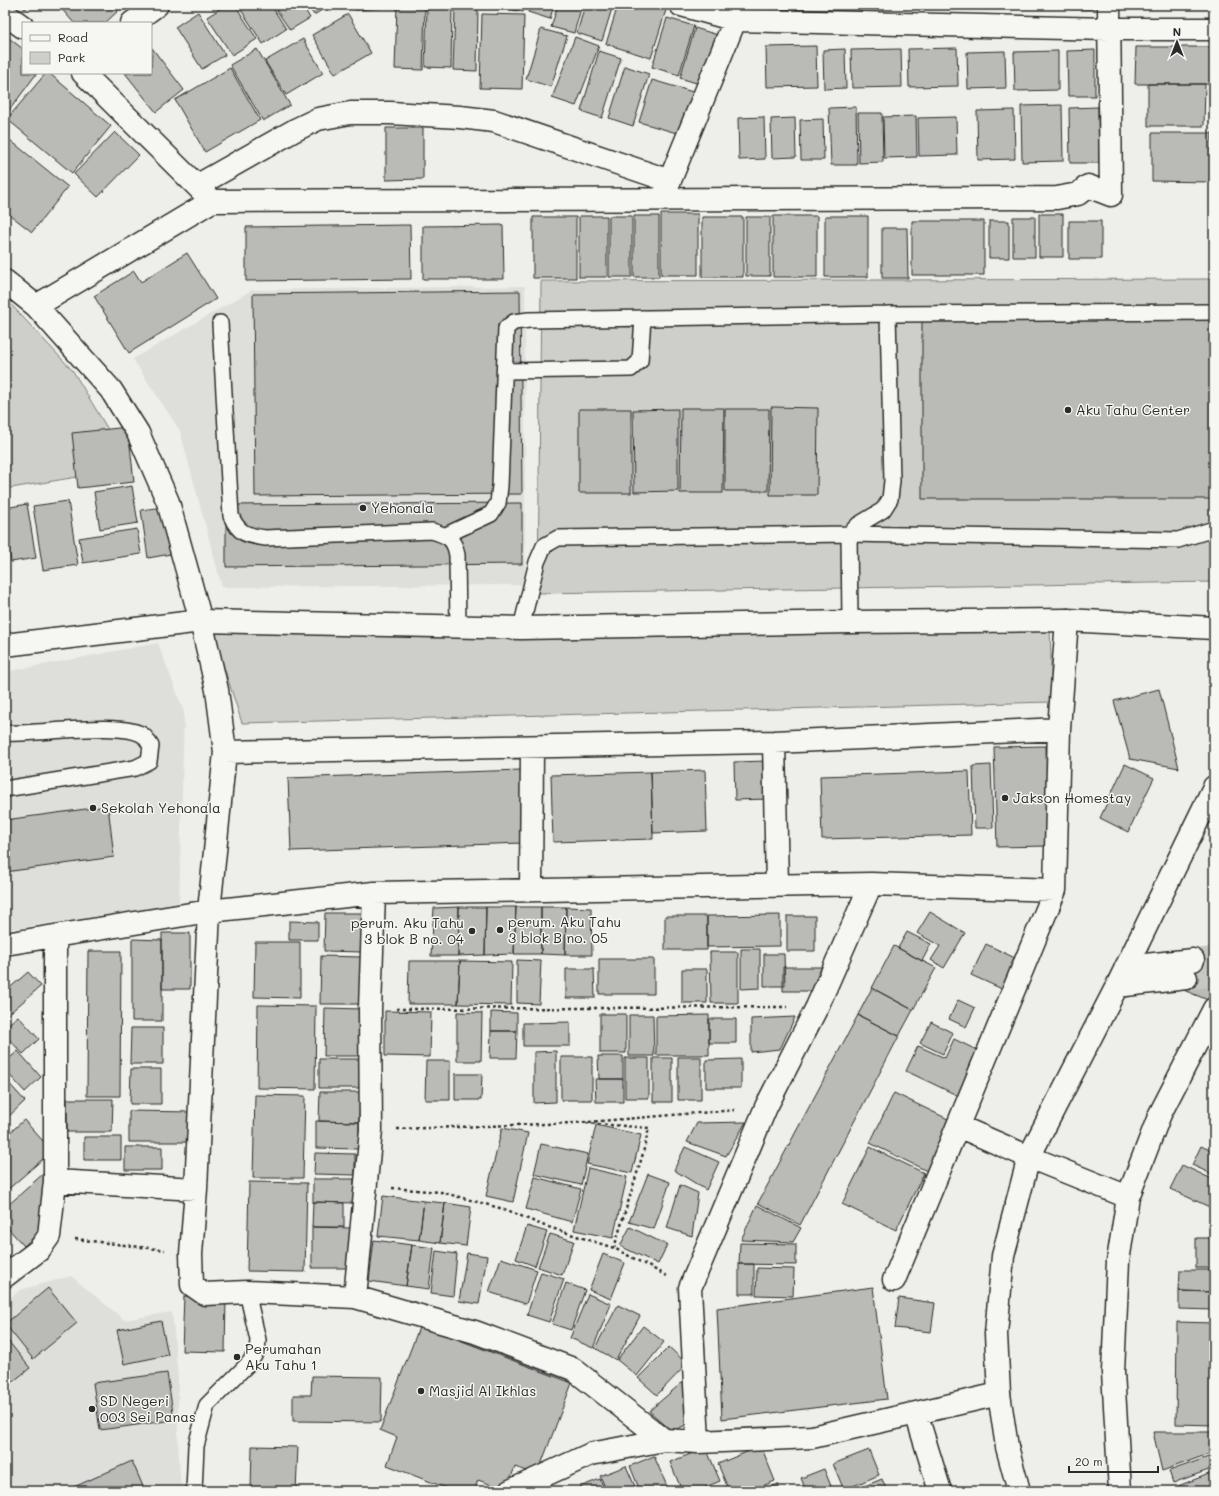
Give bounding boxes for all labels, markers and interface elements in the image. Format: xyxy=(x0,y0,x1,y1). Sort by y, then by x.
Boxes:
legend xyxy=(22,22,152,74)
north arrow xyxy=(1157,22,1197,62)
text: N xyxy=(1173,24,1181,39)
text: Road xyxy=(58,29,88,45)
text: Park xyxy=(58,49,85,65)
place label: Aku Tahu Center xyxy=(1076,400,1190,419)
marker: Aku Tahu Center xyxy=(1063,405,1073,415)
place label: Yehonala xyxy=(371,498,434,517)
marker: Yehonala xyxy=(358,503,368,513)
place label: Jakson Homestay xyxy=(1013,788,1131,807)
marker: Jakson Homestay xyxy=(1000,793,1010,803)
place label: Sekolah Yehonala xyxy=(101,798,221,817)
marker: Sekolah Yehonala xyxy=(88,803,98,813)
place label: perum. Aku Tahu 3 blok B no. 05 xyxy=(508,912,621,947)
place label: perum. Aku Tahu 3 blok B no. 04 xyxy=(351,913,465,948)
marker: perum. Aku Tahu 3 blok B no. 05 xyxy=(495,925,505,935)
marker: perum. Aku Tahu 3 blok B no. 04 xyxy=(467,926,477,936)
place label: Perumahan Aku Tahu 1 xyxy=(245,1339,321,1374)
marker: Perumahan Aku Tahu 1 xyxy=(232,1352,242,1362)
place label: Masjid Al Ikhlas xyxy=(429,1381,536,1400)
marker: Masjid Al Ikhlas xyxy=(416,1386,426,1396)
place label: SD Negeri 003 Sei Panas xyxy=(100,1391,196,1426)
marker: SD Negeri 003 Sei Panas xyxy=(87,1404,97,1414)
scale bar xyxy=(1069,1448,1158,1474)
text: 20 m xyxy=(1075,1453,1103,1469)

